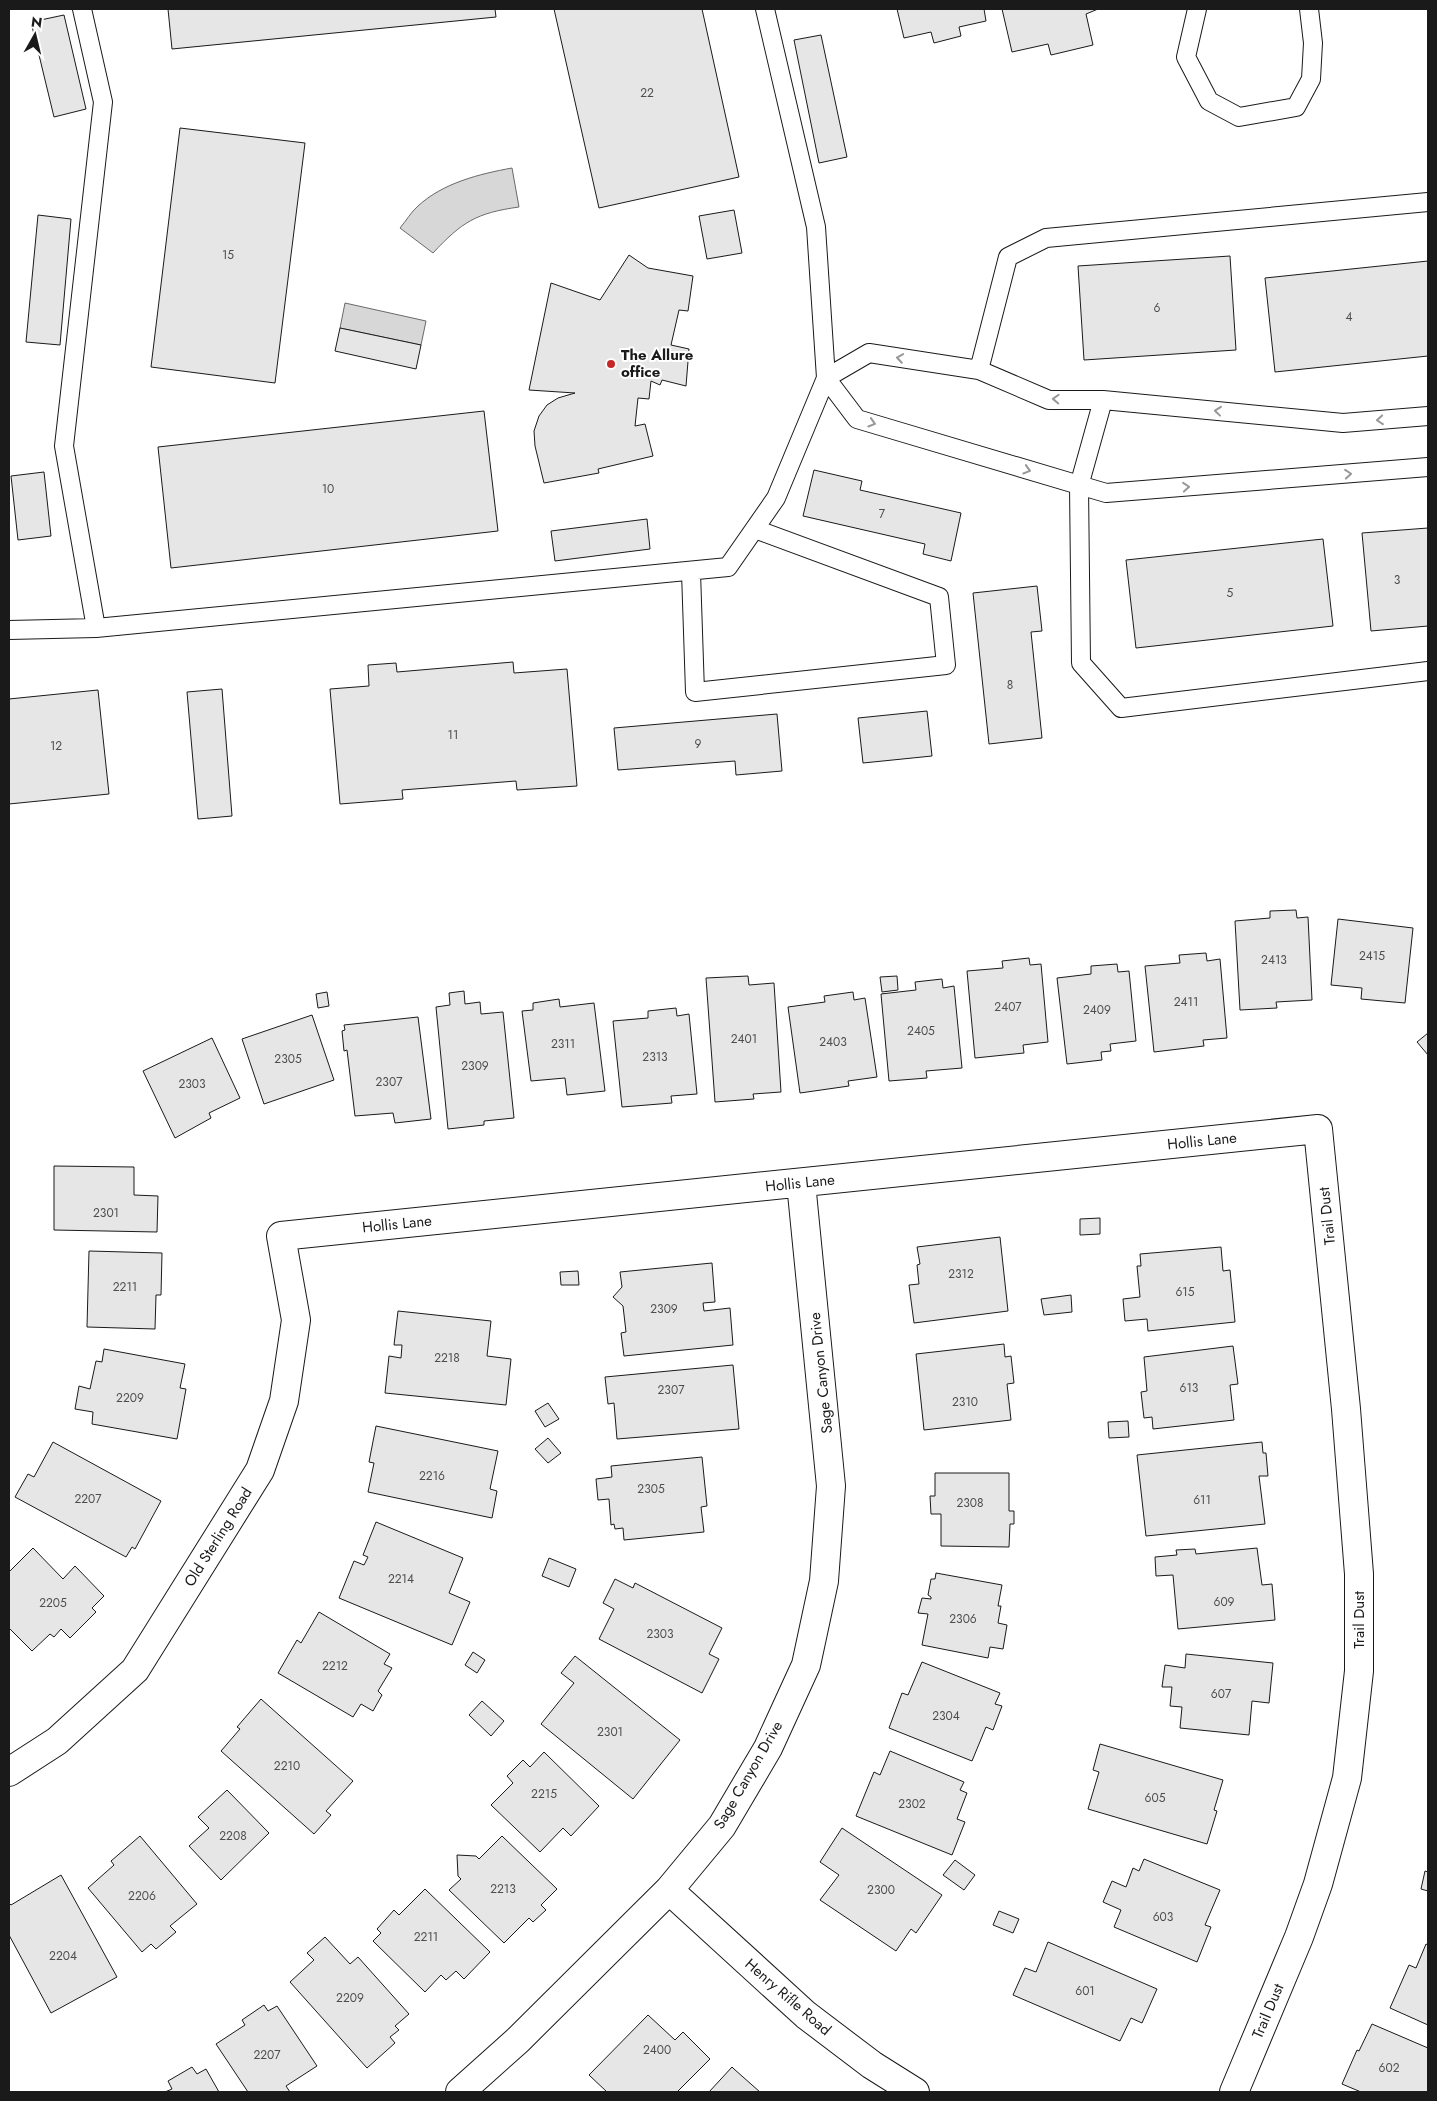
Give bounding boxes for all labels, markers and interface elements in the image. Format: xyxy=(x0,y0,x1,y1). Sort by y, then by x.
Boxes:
north arrow xyxy=(10,10,60,60)
text: N xyxy=(30,11,44,33)
house number: 22 xyxy=(640,84,654,102)
house number: 15 xyxy=(222,246,234,264)
house number: 6 xyxy=(1154,299,1161,317)
house number: 4 xyxy=(1346,308,1353,326)
place label: The Allure office xyxy=(621,344,694,383)
one-way arrow xyxy=(896,353,905,363)
marker: The Allure office xyxy=(605,358,617,370)
one-way arrow xyxy=(1052,394,1060,405)
one-way arrow xyxy=(1214,405,1222,416)
one-way arrow xyxy=(1375,414,1383,425)
one-way arrow xyxy=(867,418,875,428)
one-way arrow xyxy=(1023,465,1031,475)
one-way arrow xyxy=(1345,468,1353,479)
house number: 10 xyxy=(322,480,334,498)
one-way arrow xyxy=(1183,481,1191,492)
house number: 7 xyxy=(879,505,886,523)
house number: 3 xyxy=(1394,571,1401,589)
house number: 5 xyxy=(1227,584,1234,602)
house number: 8 xyxy=(1007,676,1013,694)
house number: 11 xyxy=(448,726,458,744)
house number: 9 xyxy=(695,735,702,753)
house number: 12 xyxy=(50,737,62,755)
house number: 2415 xyxy=(1359,947,1385,965)
house number: 2413 xyxy=(1261,951,1287,969)
house number: 2411 xyxy=(1174,993,1198,1011)
house number: 2407 xyxy=(994,998,1022,1016)
house number: 2409 xyxy=(1083,1001,1111,1019)
house number: 2405 xyxy=(907,1022,935,1040)
house number: 2401 xyxy=(731,1030,757,1048)
house number: 2403 xyxy=(819,1033,847,1051)
house number: 2311 xyxy=(551,1035,575,1053)
house number: 2313 xyxy=(642,1048,668,1066)
house number: 2305 xyxy=(274,1050,302,1068)
house number: 2309 xyxy=(461,1057,489,1075)
house number: 2307 xyxy=(376,1073,403,1091)
house number: 2303 xyxy=(178,1075,206,1093)
street label: Hollis Lane xyxy=(1166,1126,1238,1156)
street label: Hollis Lane xyxy=(764,1168,836,1198)
street label: Trail Dust xyxy=(1313,1186,1341,1246)
house number: 2301 xyxy=(93,1204,119,1222)
street label: Hollis Lane xyxy=(361,1209,433,1239)
house number: 2312 xyxy=(948,1265,974,1283)
house number: 2211 xyxy=(113,1278,137,1296)
house number: 615 xyxy=(1175,1283,1195,1301)
house number: 2309 xyxy=(650,1300,678,1318)
street label: Sage Canyon Drive xyxy=(804,1311,838,1435)
house number: 2218 xyxy=(434,1349,460,1367)
house number: 613 xyxy=(1180,1379,1199,1397)
house number: 2307 xyxy=(658,1381,685,1399)
house number: 2209 xyxy=(116,1389,144,1407)
house number: 2310 xyxy=(952,1393,978,1411)
house number: 2216 xyxy=(419,1467,445,1485)
house number: 2305 xyxy=(637,1480,665,1498)
street label: Old Sterling Road xyxy=(179,1483,257,1591)
house number: 2207 xyxy=(74,1490,102,1508)
house number: 611 xyxy=(1193,1491,1211,1509)
house number: 2308 xyxy=(956,1494,984,1512)
house number: 2214 xyxy=(388,1570,414,1588)
street label: Trail Dust xyxy=(1348,1591,1370,1649)
house number: 609 xyxy=(1213,1593,1235,1611)
house number: 2205 xyxy=(39,1594,67,1612)
house number: 2306 xyxy=(949,1610,977,1628)
house number: 2303 xyxy=(646,1625,674,1643)
house number: 2212 xyxy=(322,1657,348,1675)
house number: 607 xyxy=(1211,1685,1232,1703)
house number: 2304 xyxy=(932,1707,960,1725)
street label: Sage Canyon Drive xyxy=(708,1717,788,1833)
house number: 2301 xyxy=(597,1723,623,1741)
house number: 2210 xyxy=(274,1757,300,1775)
house number: 2215 xyxy=(531,1785,557,1803)
house number: 605 xyxy=(1145,1789,1166,1807)
house number: 2302 xyxy=(898,1795,926,1813)
house number: 2208 xyxy=(219,1827,247,1845)
house number: 2213 xyxy=(490,1880,516,1898)
house number: 2300 xyxy=(867,1881,895,1899)
house number: 2206 xyxy=(128,1887,156,1905)
house number: 603 xyxy=(1153,1908,1174,1926)
house number: 2211 xyxy=(414,1928,438,1946)
house number: 2204 xyxy=(49,1947,77,1965)
street label: Henry Rifle Road xyxy=(740,1953,836,2041)
street label: Trail Dust xyxy=(1247,1980,1290,2042)
house number: 601 xyxy=(1075,1982,1095,2000)
house number: 2209 xyxy=(336,1989,364,2007)
house number: 2400 xyxy=(643,2041,671,2059)
house number: 2207 xyxy=(253,2046,281,2064)
house number: 602 xyxy=(1379,2059,1400,2077)

